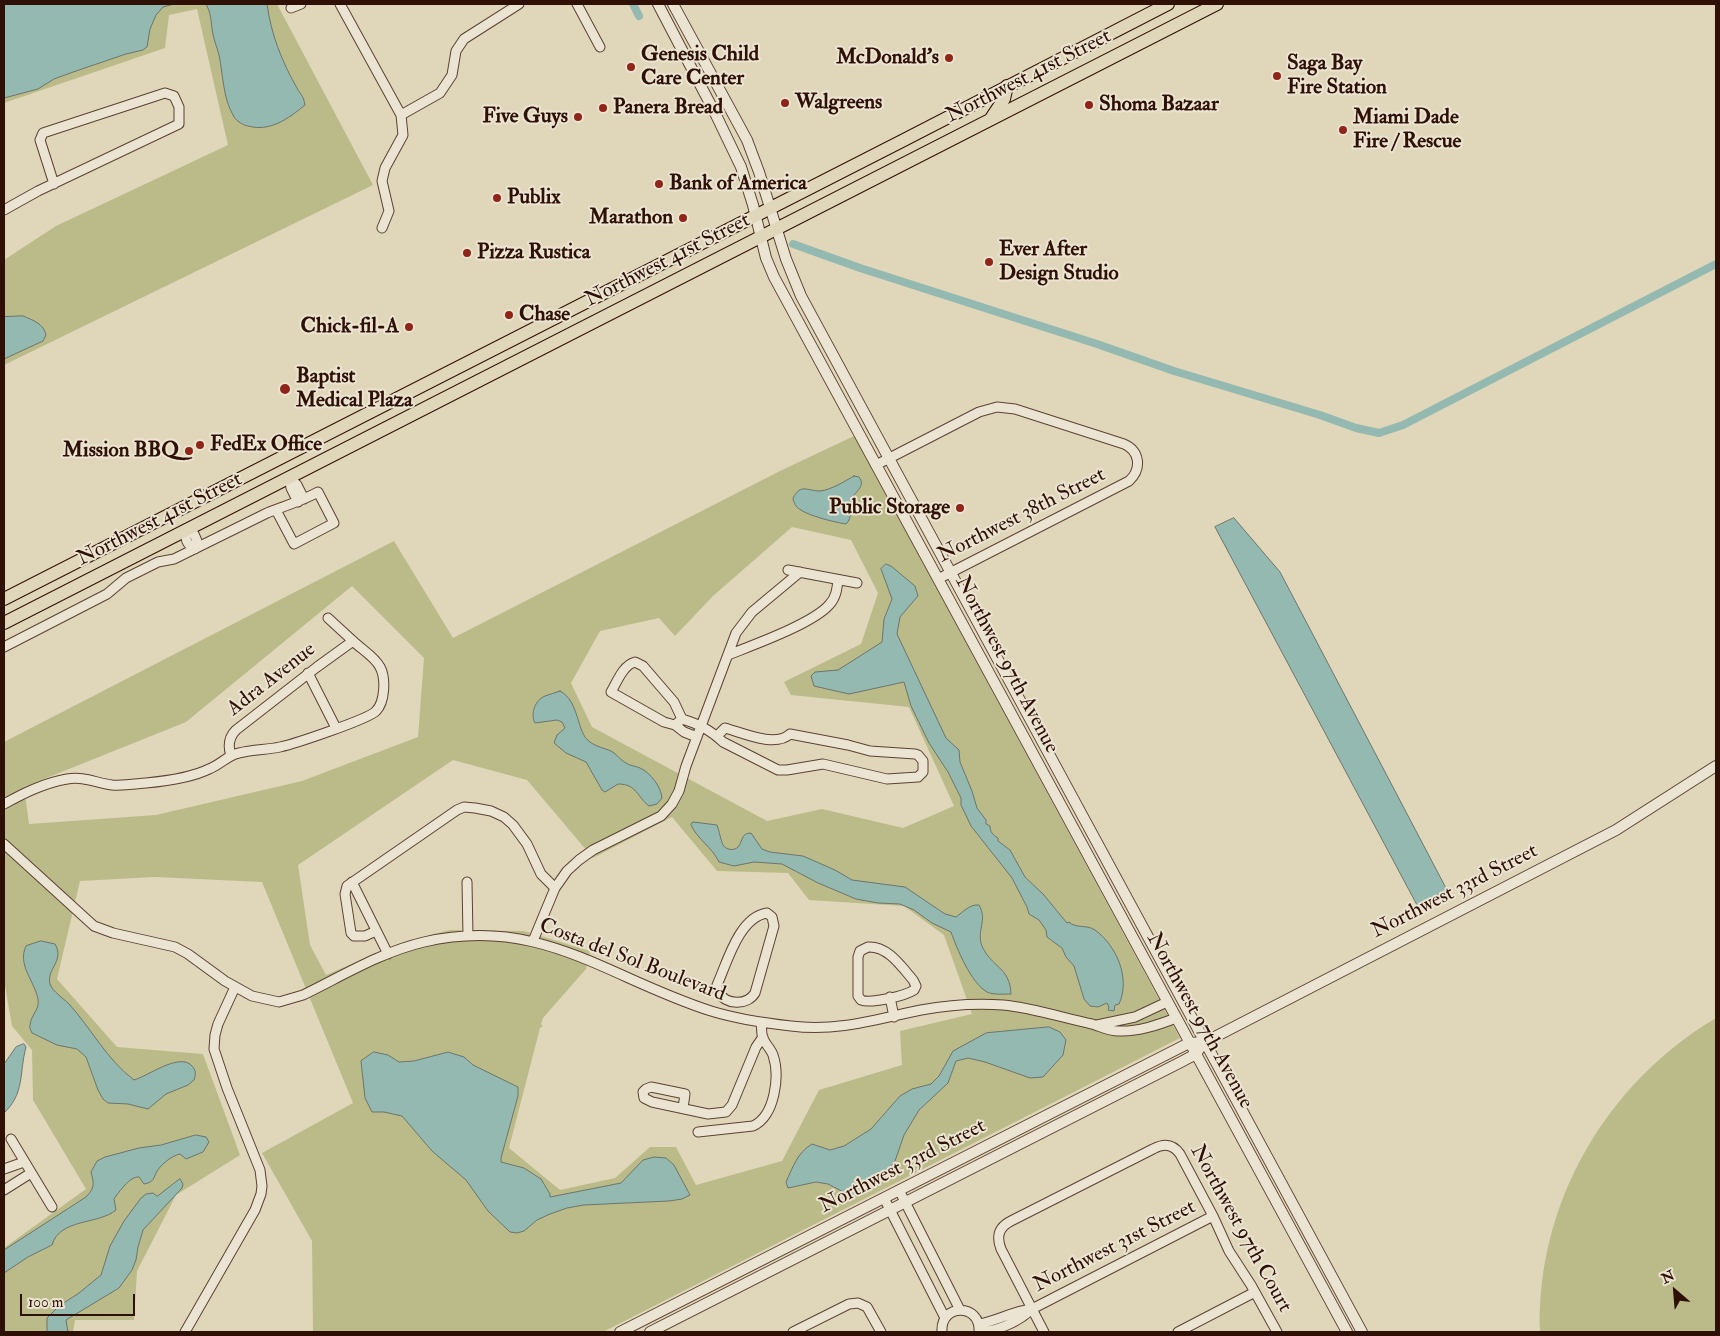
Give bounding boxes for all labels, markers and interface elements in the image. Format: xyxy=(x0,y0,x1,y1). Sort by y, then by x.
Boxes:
street label: Northwest 41st Street xyxy=(942,25,1116,129)
place label: Genesis Child Care Center xyxy=(641,42,759,92)
place label: McDonald's xyxy=(836,45,939,71)
place label: Saga Bay Fire Station xyxy=(1287,51,1387,101)
marker: McDonald's xyxy=(943,52,955,64)
marker: Genesis Child Care Center xyxy=(625,61,637,73)
marker: Saga Bay Fire Station xyxy=(1271,70,1283,82)
place label: Walgreens xyxy=(795,90,882,116)
place label: Shoma Bazaar xyxy=(1099,92,1219,118)
place label: Panera Bread xyxy=(613,95,723,121)
marker: Walgreens xyxy=(779,97,791,109)
marker: Shoma Bazaar xyxy=(1083,99,1095,111)
marker: Panera Bread xyxy=(597,102,609,114)
place label: Five Guys xyxy=(482,104,568,130)
place label: Miami Dade Fire / Rescue xyxy=(1353,105,1461,155)
marker: Five Guys xyxy=(572,111,584,123)
marker: Miami Dade Fire / Rescue xyxy=(1337,124,1349,136)
place label: Bank of America xyxy=(669,171,807,197)
marker: Bank of America xyxy=(653,178,665,190)
place label: Publix xyxy=(507,185,561,211)
marker: Publix xyxy=(491,192,503,204)
place label: Marathon xyxy=(589,205,673,231)
street label: Northwest 41st Street xyxy=(581,209,755,313)
marker: Marathon xyxy=(677,212,689,224)
place label: Ever After Design Studio xyxy=(999,237,1119,287)
place label: Pizza Rustica xyxy=(477,240,590,266)
marker: Pizza Rustica xyxy=(461,247,473,259)
marker: Ever After Design Studio xyxy=(983,256,995,268)
place label: Chase xyxy=(519,302,570,328)
marker: Chase xyxy=(503,309,515,321)
place label: Chick-fil-A xyxy=(301,314,399,340)
marker: Chick-fil-A xyxy=(403,321,415,333)
place label: Baptist Medical Plaza xyxy=(296,364,413,414)
marker: Baptist Medical Plaza xyxy=(278,382,292,396)
place label: FedEx Office xyxy=(210,432,322,458)
place label: Mission BBQ xyxy=(63,438,179,464)
marker: FedEx Office xyxy=(194,439,206,451)
marker: Mission BBQ xyxy=(183,445,195,457)
street label: Northwest 38th Street xyxy=(934,463,1110,569)
street label: Northwest 41st Street xyxy=(73,468,247,572)
place label: Public Storage xyxy=(829,495,950,521)
marker: Public Storage xyxy=(954,502,966,514)
street label: Northwest 97th Avenue xyxy=(949,572,1063,758)
street label: Adra Avenue xyxy=(223,638,321,722)
street label: Northwest 33rd Street xyxy=(1368,839,1542,945)
street label: Costa del Sol Boulevard xyxy=(535,914,729,1008)
street label: Northwest 97th Avenue xyxy=(1140,929,1258,1113)
street label: Northwest 33rd Street xyxy=(816,1114,990,1220)
street label: Northwest 97th Court xyxy=(1184,1141,1296,1317)
street label: Northwest 31st Street xyxy=(1030,1195,1200,1299)
north arrow xyxy=(1650,1266,1700,1316)
text: N xyxy=(1659,1267,1677,1288)
scale bar xyxy=(22,1284,138,1316)
text: 100 m xyxy=(28,1293,63,1312)

